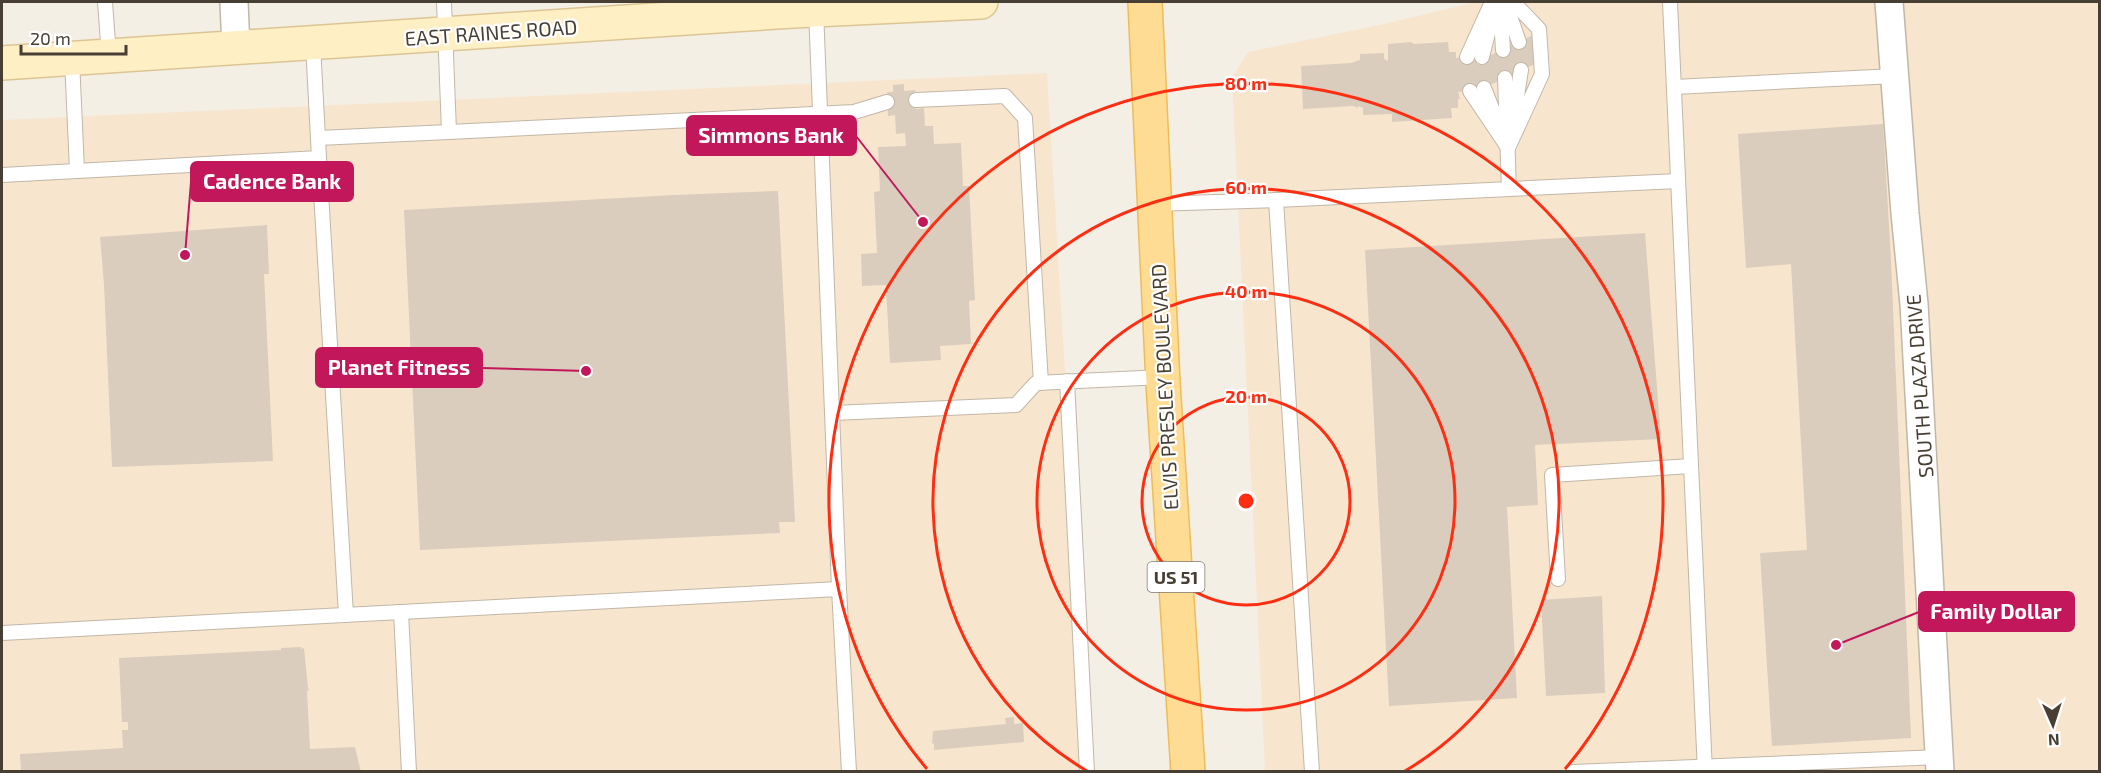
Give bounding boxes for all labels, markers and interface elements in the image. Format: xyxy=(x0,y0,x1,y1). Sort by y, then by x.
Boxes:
street label: EAST RAINES ROAD xyxy=(404,14,578,50)
scale bar xyxy=(21,18,126,56)
text: 20 m xyxy=(30,27,71,49)
text: 80 m xyxy=(1225,72,1267,94)
callout: Simmons Bank xyxy=(687,116,856,155)
text: Simmons Bank xyxy=(698,122,844,147)
callout: Cadence Bank xyxy=(191,162,353,201)
text: Cadence Bank xyxy=(203,168,341,193)
text: 60 m xyxy=(1225,176,1267,198)
street label: ELVIS PRESLEY BOULEVARD xyxy=(1146,263,1182,511)
text: 40 m xyxy=(1225,280,1267,302)
street label: SOUTH PLAZA DRIVE xyxy=(1901,293,1937,479)
callout: Planet Fitness xyxy=(316,348,482,387)
text: Planet Fitness xyxy=(328,354,470,379)
text: 20 m xyxy=(1225,385,1267,407)
centre of rings xyxy=(1236,491,1256,511)
road number: US 51 xyxy=(1148,562,1204,592)
callout: Family Dollar xyxy=(1919,592,2074,631)
text: Family Dollar xyxy=(1930,598,2062,624)
north arrow xyxy=(2023,695,2083,755)
text: N xyxy=(2048,731,2060,750)

